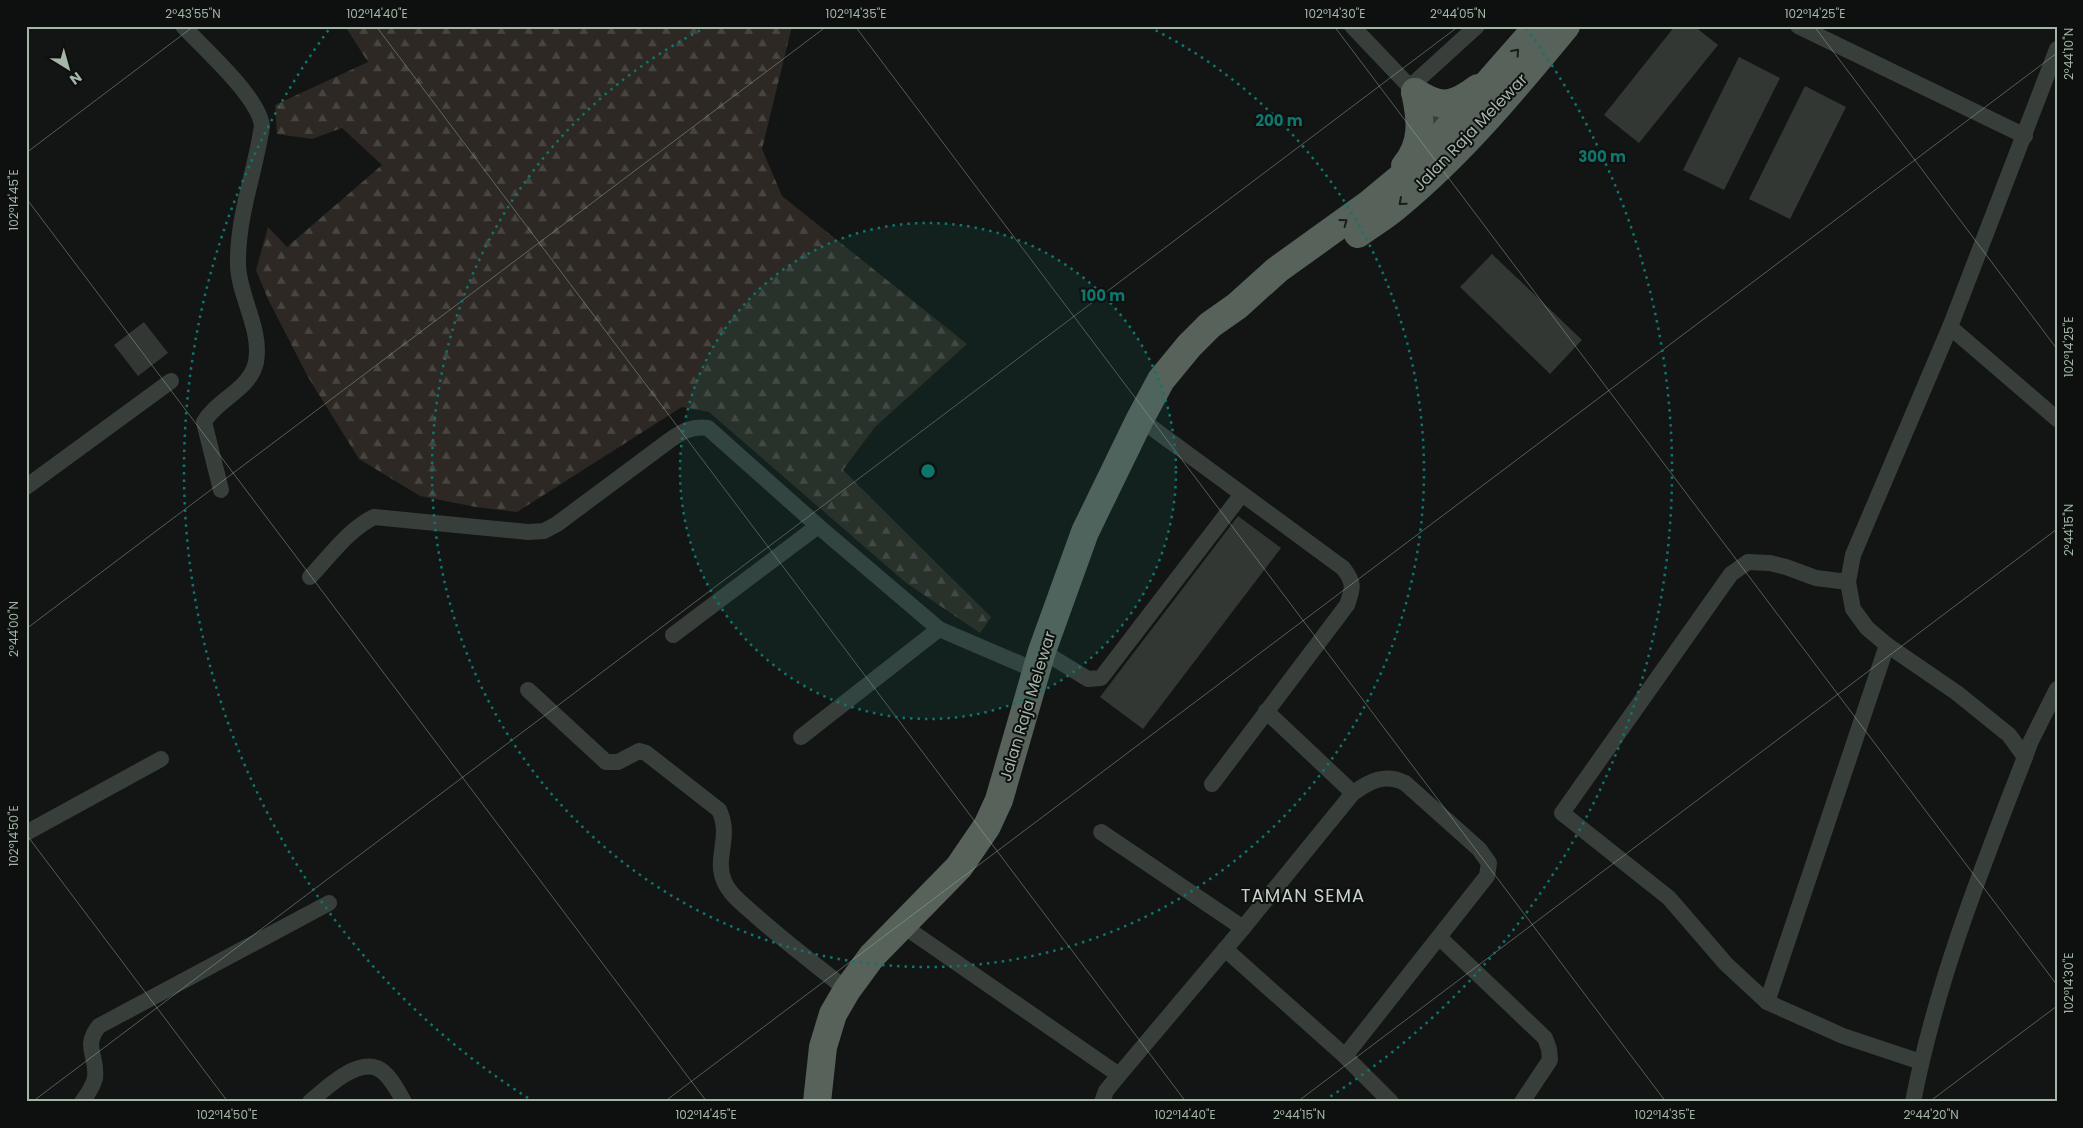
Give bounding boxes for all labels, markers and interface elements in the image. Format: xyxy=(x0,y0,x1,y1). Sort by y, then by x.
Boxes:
text: 2°43'55"N xyxy=(165,5,221,22)
text: 102°14'40"E xyxy=(346,5,408,22)
text: 102°14'35"E xyxy=(826,5,886,22)
text: 102°14'30"E xyxy=(1305,5,1365,22)
text: 2°44'05"N xyxy=(1430,5,1486,22)
text: 102°14'25"E xyxy=(1785,5,1845,22)
text: 2°44'10"N xyxy=(2060,28,2077,80)
north arrow xyxy=(42,42,92,92)
one-way arrow xyxy=(1510,48,1519,57)
text: N xyxy=(66,67,86,90)
street label: Jalan Raja Melewar xyxy=(1408,68,1533,196)
text: 200 m xyxy=(1255,110,1303,131)
text: 300 m xyxy=(1578,146,1626,167)
text: 102°14'45"E xyxy=(5,169,22,231)
one-way arrow xyxy=(1398,197,1407,206)
one-way arrow xyxy=(1338,219,1348,228)
text: 100 m xyxy=(1081,285,1125,306)
text: 102°14'25"E xyxy=(2060,317,2077,377)
centre of rings xyxy=(919,462,937,480)
text: 2°44'15"N xyxy=(2060,504,2077,556)
text: 2°44'00"N xyxy=(5,601,22,657)
street label: Jalan Raja Melewar xyxy=(994,628,1061,784)
text: 102°14'50"E xyxy=(5,805,22,867)
district label: TAMAN SEMA xyxy=(1241,883,1365,908)
text: 102°14'30"E xyxy=(2060,953,2077,1013)
text: 102°14'50"E xyxy=(196,1106,258,1123)
text: 102°14'45"E xyxy=(675,1106,737,1123)
text: 102°14'40"E xyxy=(1154,1106,1216,1123)
text: 2°44'15"N xyxy=(1273,1106,1325,1123)
text: 102°14'35"E xyxy=(1635,1106,1695,1123)
text: 2°44'20"N xyxy=(1903,1106,1959,1123)

